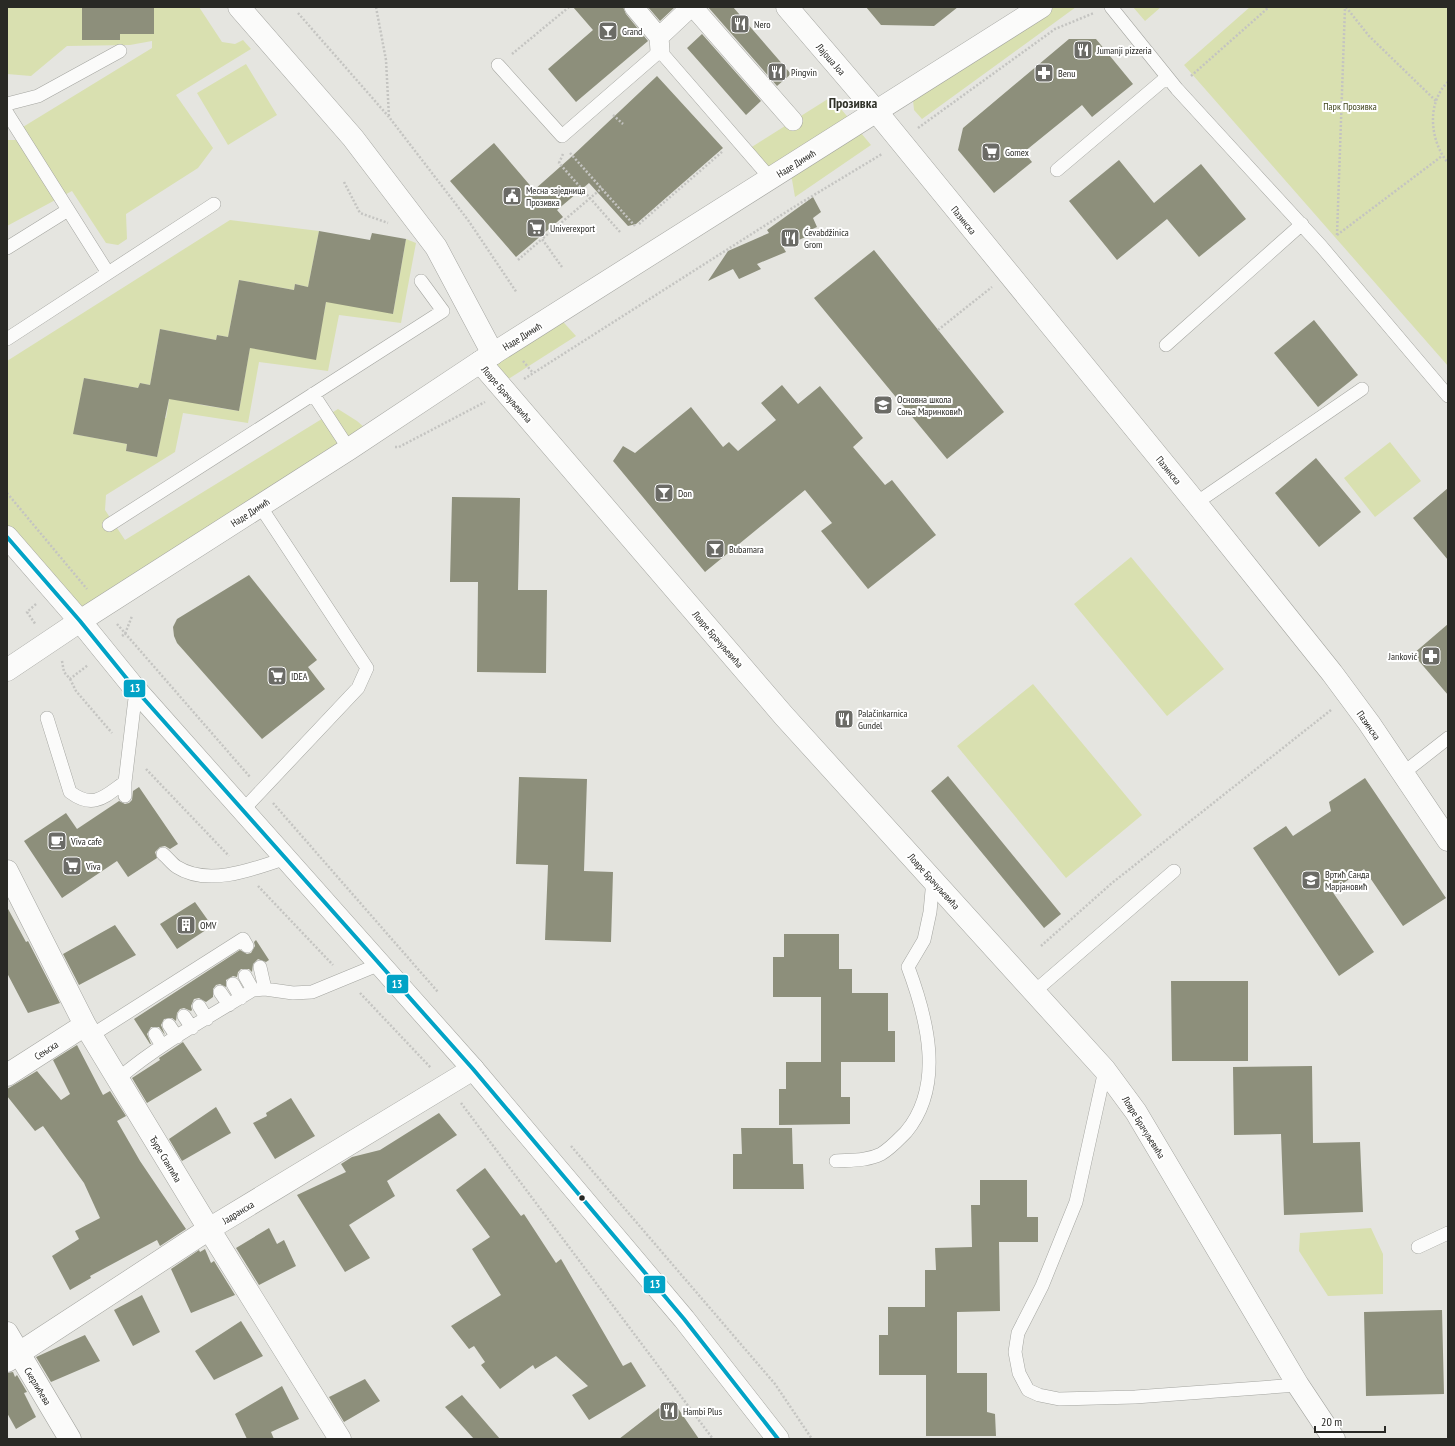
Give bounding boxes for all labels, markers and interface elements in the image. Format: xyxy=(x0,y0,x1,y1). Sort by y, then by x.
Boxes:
restaurant icon: Nero xyxy=(729,13,751,35)
place label: Nero xyxy=(754,18,771,31)
bar icon: Grand xyxy=(597,20,619,42)
place label: Grand xyxy=(622,25,642,38)
restaurant icon: Jumanji pizzeria xyxy=(1072,39,1094,61)
street label: Лајоша Јоа xyxy=(813,40,848,78)
place label: Jumanji pizzeria xyxy=(1096,44,1152,57)
restaurant icon: Pingvin xyxy=(766,61,788,83)
pharmacy icon: Benu xyxy=(1033,62,1055,84)
place label: Pingvin xyxy=(791,66,817,79)
place label: Benu xyxy=(1058,67,1076,80)
district label: Прозивка xyxy=(829,94,877,112)
park label: Парк Прозивка xyxy=(1323,100,1377,113)
supermarket icon: Gomex xyxy=(980,141,1002,163)
street label: Наде Димић xyxy=(774,146,818,181)
place label: Gomex xyxy=(1005,146,1029,159)
place label: Месна заједница Прозивка xyxy=(526,184,586,209)
public building icon: Месна заједница Прозивка xyxy=(501,185,523,207)
street label: Пазинска xyxy=(948,203,979,237)
supermarket icon: Univerexport xyxy=(525,217,547,239)
place label: Univerexport xyxy=(550,222,595,235)
place label: Ćevabdžinica Grom xyxy=(804,226,849,251)
restaurant icon: Ćevabdžinica Grom xyxy=(779,227,801,249)
street label: Наде Димић xyxy=(500,319,544,354)
street label: Ловре Брачуљевића xyxy=(478,362,535,425)
place label: Основна школа Соња Маринковић xyxy=(897,393,962,418)
school or university icon: Основна школа Соња Маринковић xyxy=(872,394,894,416)
street label: Пазинска xyxy=(1153,453,1184,487)
bar icon: Don xyxy=(653,482,675,504)
place label: Don xyxy=(678,487,692,500)
street label: Наде Димић xyxy=(228,495,272,530)
bar icon: Bubamara xyxy=(704,538,726,560)
place label: Bubamara xyxy=(729,543,764,556)
street label: Ловре Брачуљевића xyxy=(689,607,746,670)
pharmacy icon: Janković xyxy=(1420,645,1442,667)
place label: Janković xyxy=(1388,650,1417,663)
supermarket icon: IDEA xyxy=(266,665,288,687)
place label: IDEA xyxy=(291,670,308,683)
line badge: 13 xyxy=(123,679,146,698)
text: 13 xyxy=(130,681,140,695)
place label: Palačinkarnica Gundel xyxy=(858,707,907,732)
restaurant icon: Palačinkarnica Gundel xyxy=(833,708,855,730)
street label: Пазинска xyxy=(1354,708,1383,743)
cafe icon: Viva cafe xyxy=(46,830,68,852)
place label: Viva cafe xyxy=(70,835,102,848)
street label: Ловре Брачуљевића xyxy=(904,850,962,912)
supermarket icon: Viva xyxy=(61,855,83,877)
place label: Viva xyxy=(85,860,101,873)
place label: Вртић Санда Марјановић xyxy=(1325,868,1369,893)
school or university icon: Вртић Санда Марјановић xyxy=(1300,869,1322,891)
building icon: OMV xyxy=(175,914,197,936)
place label: OMV xyxy=(200,919,217,932)
line badge: 13 xyxy=(386,974,409,994)
text: 13 xyxy=(392,977,402,991)
street label: Сењска xyxy=(32,1038,61,1063)
street label: Ловре Брачуљевића xyxy=(1119,1093,1168,1161)
street label: Ђуре Стантића xyxy=(147,1134,185,1185)
unlabelled marker xyxy=(577,1193,587,1203)
street label: Јадранска xyxy=(219,1198,257,1228)
line badge: 13 xyxy=(643,1275,666,1294)
text: 13 xyxy=(650,1277,660,1291)
street label: Скерлићева xyxy=(21,1365,54,1408)
restaurant icon: Hambi Plus xyxy=(658,1400,680,1422)
place label: Hambi Plus xyxy=(683,1405,723,1418)
scale bar xyxy=(1315,1408,1385,1434)
text: 20 m xyxy=(1321,1414,1342,1429)

